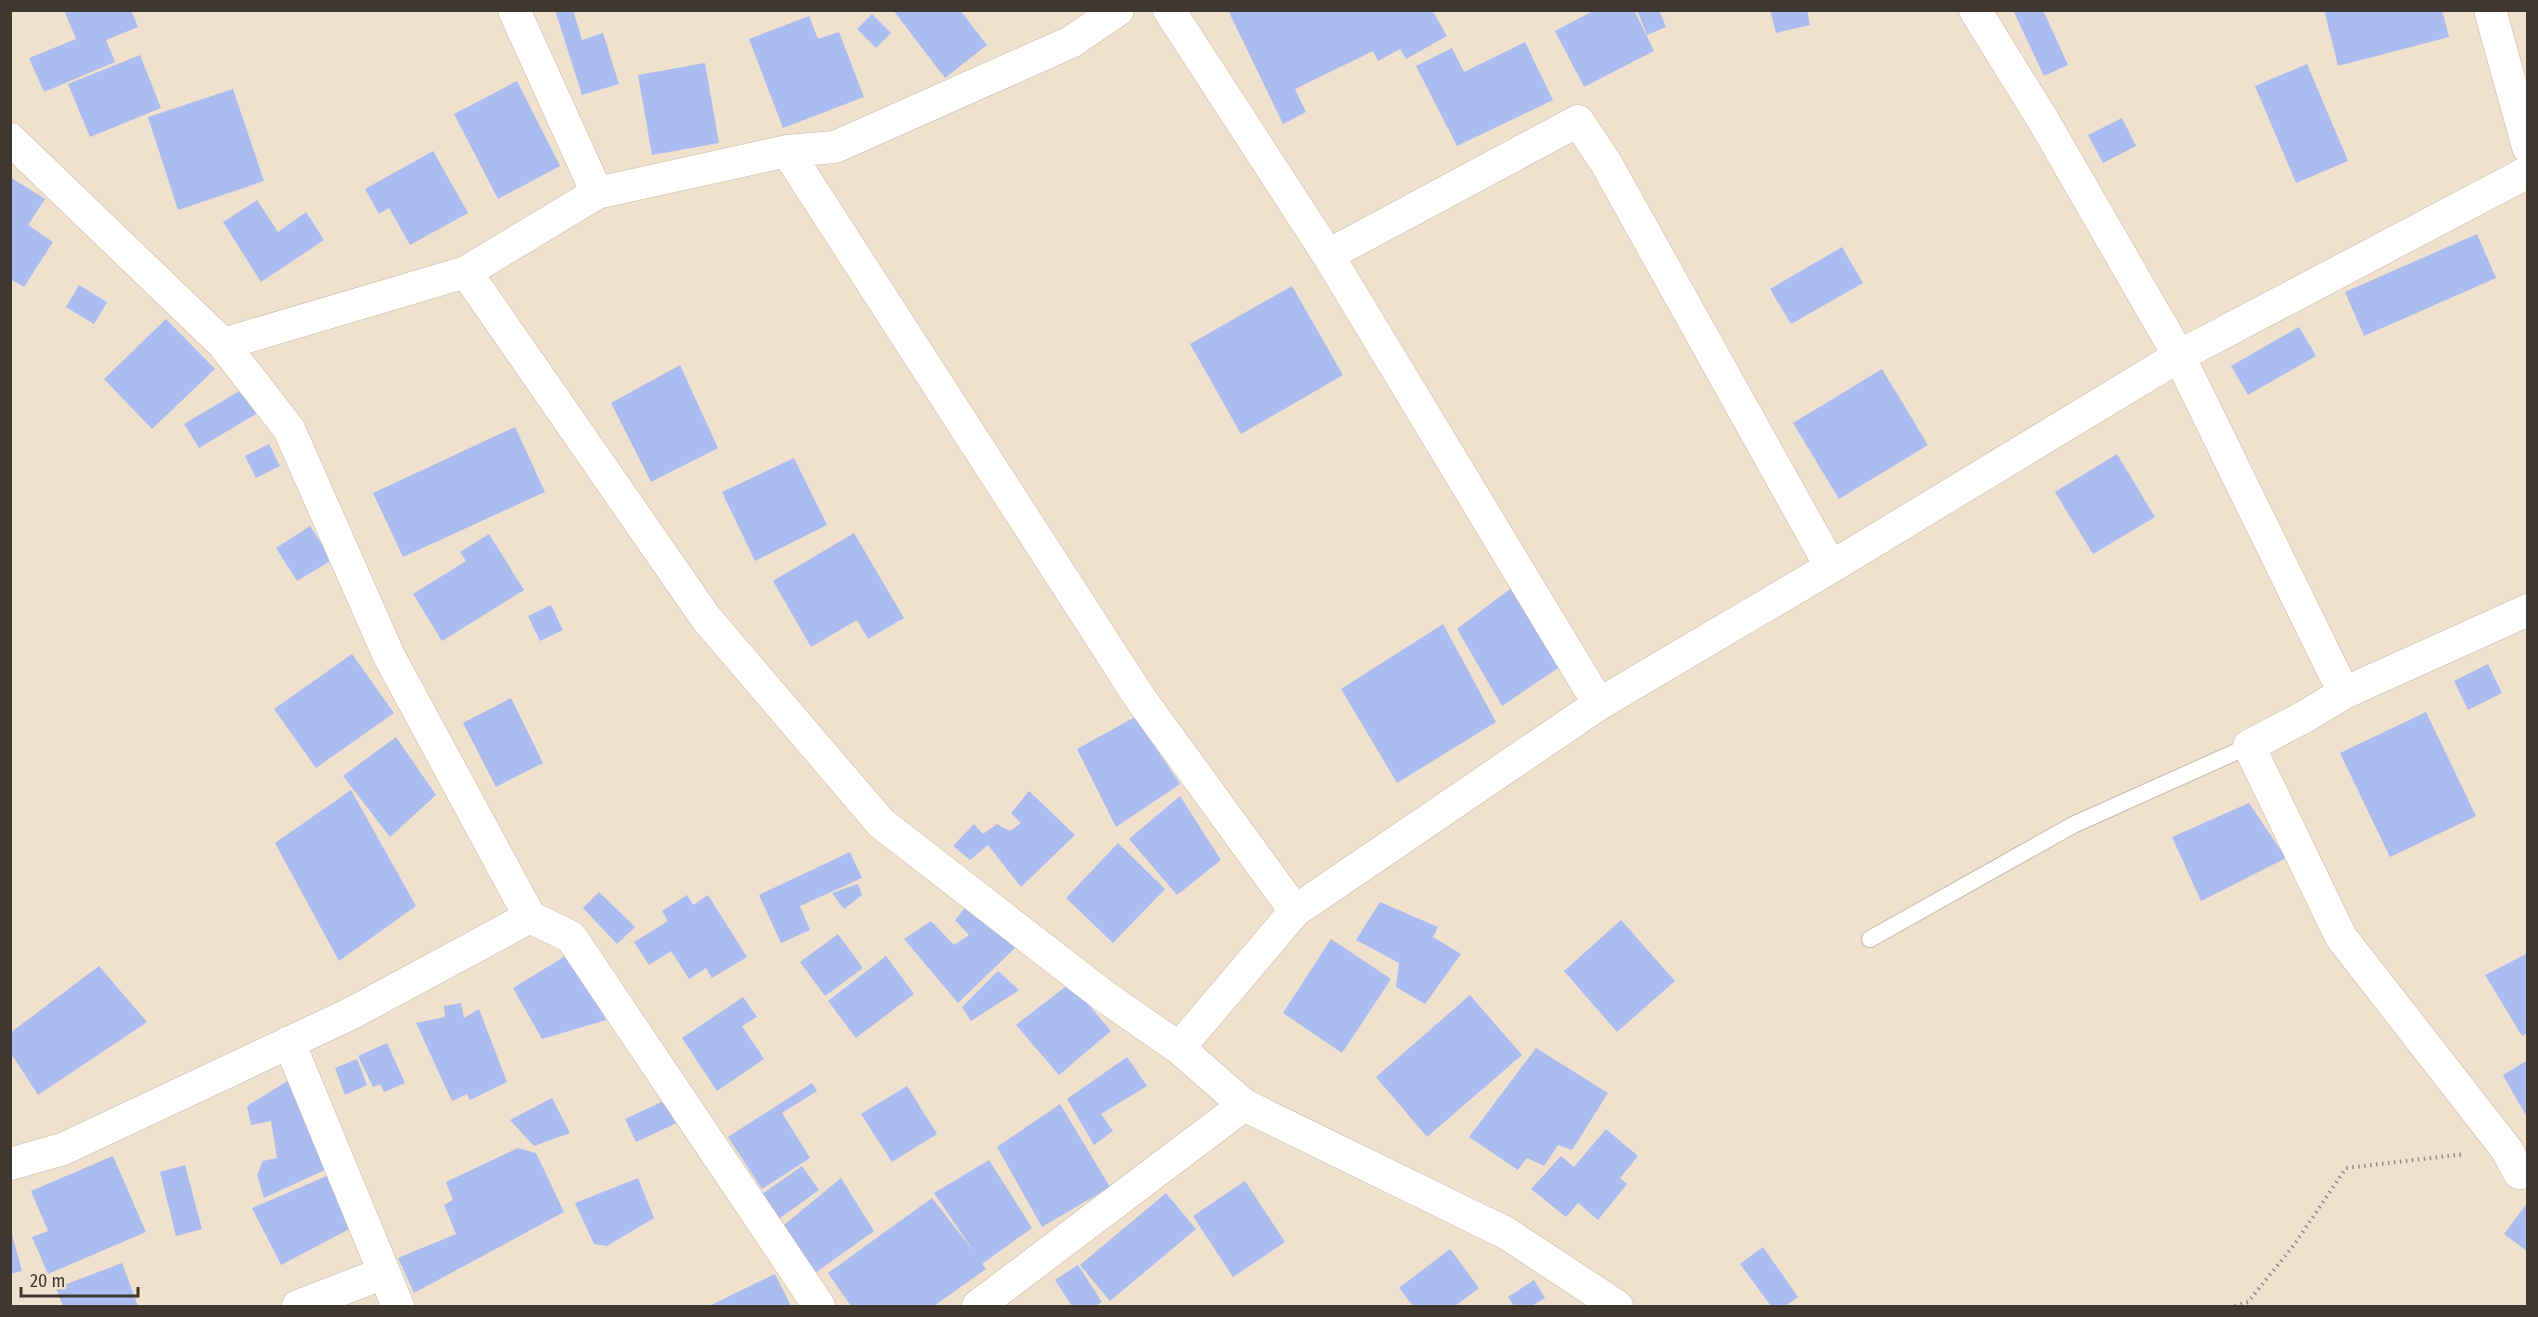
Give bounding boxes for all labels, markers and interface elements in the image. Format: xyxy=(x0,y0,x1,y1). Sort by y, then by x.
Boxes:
scale bar xyxy=(21,1260,138,1298)
text: 20 m xyxy=(30,1270,65,1292)

